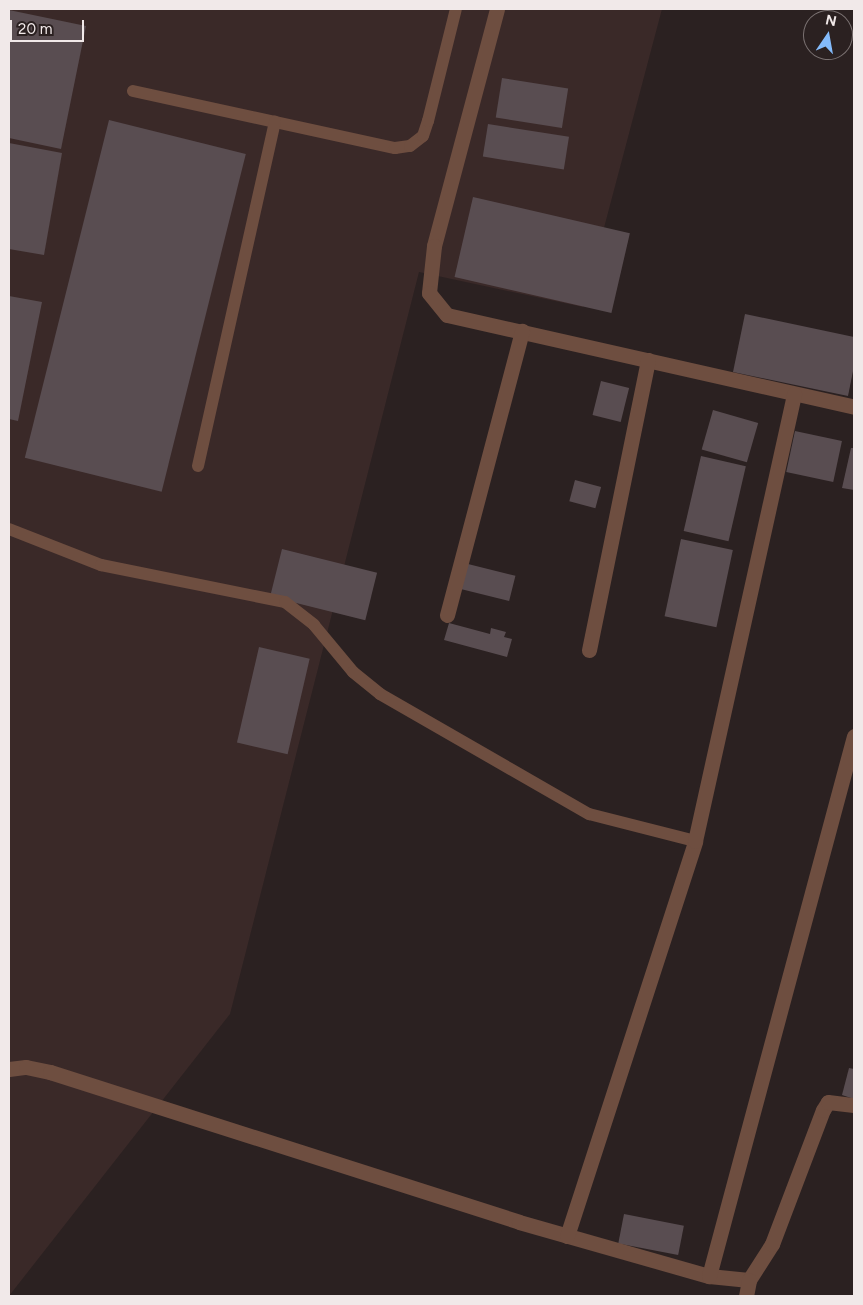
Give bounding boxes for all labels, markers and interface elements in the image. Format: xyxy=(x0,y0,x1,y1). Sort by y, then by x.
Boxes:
scale bar xyxy=(12,10,86,42)
north arrow xyxy=(803,10,853,60)
text: N xyxy=(824,11,838,30)
text: 20 m xyxy=(18,20,52,38)

